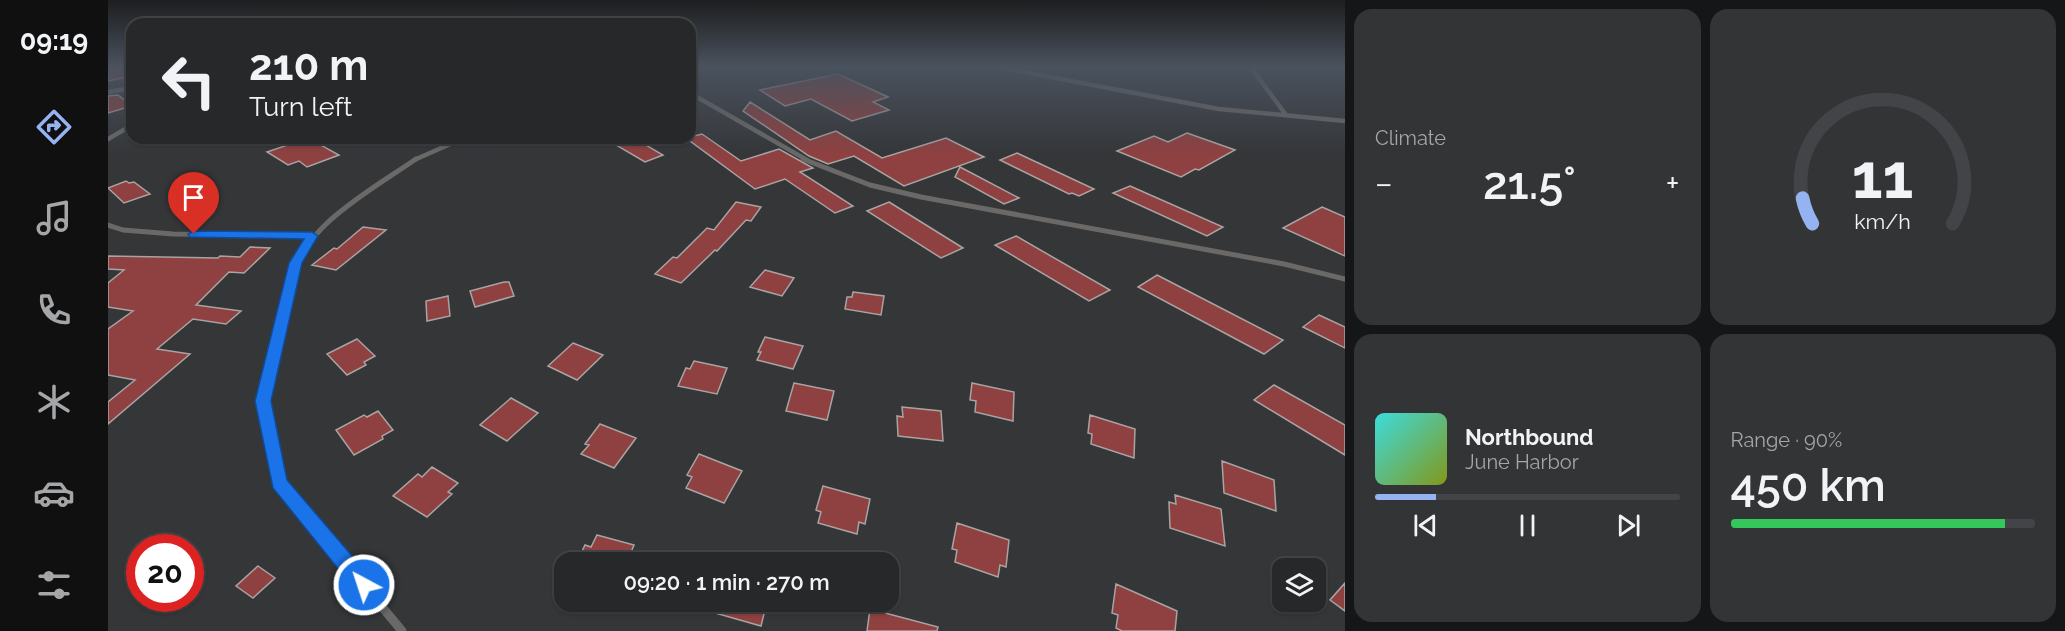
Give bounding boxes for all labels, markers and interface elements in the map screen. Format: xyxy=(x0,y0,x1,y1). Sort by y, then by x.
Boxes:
text: 09:19 xyxy=(20,25,88,56)
text: 210 m xyxy=(249,41,368,90)
icon: left xyxy=(150,42,228,120)
text: Turn left xyxy=(249,91,352,122)
icon: directions xyxy=(33,106,75,148)
text: Climate xyxy=(1375,126,1446,150)
text: 11 xyxy=(1852,139,1914,213)
text: 21.5° xyxy=(1483,157,1576,210)
text: − xyxy=(1375,164,1393,203)
text: + xyxy=(1666,164,1679,203)
pin xyxy=(168,172,219,234)
icon: arrive xyxy=(177,181,210,214)
icon: music xyxy=(33,197,75,239)
text: km/h xyxy=(1854,209,1911,234)
icon: phone xyxy=(33,289,75,331)
icon: climate xyxy=(33,381,75,423)
text: Northbound xyxy=(1465,424,1594,450)
text: Range · 90% xyxy=(1731,428,1842,452)
text: June Harbor xyxy=(1465,450,1579,474)
text: 450 km xyxy=(1731,459,1886,512)
icon: car xyxy=(33,472,75,514)
icon: previous xyxy=(1409,509,1442,542)
icon: pause xyxy=(1511,509,1544,542)
icon: next xyxy=(1612,509,1645,542)
speed limit sign: 20 xyxy=(126,534,204,612)
position arrow xyxy=(332,553,396,617)
map controls xyxy=(1272,558,1326,612)
button: layers xyxy=(1272,558,1326,612)
icon: filters xyxy=(33,564,75,606)
text: 09:20 · 1 min · 270 m xyxy=(623,569,830,595)

